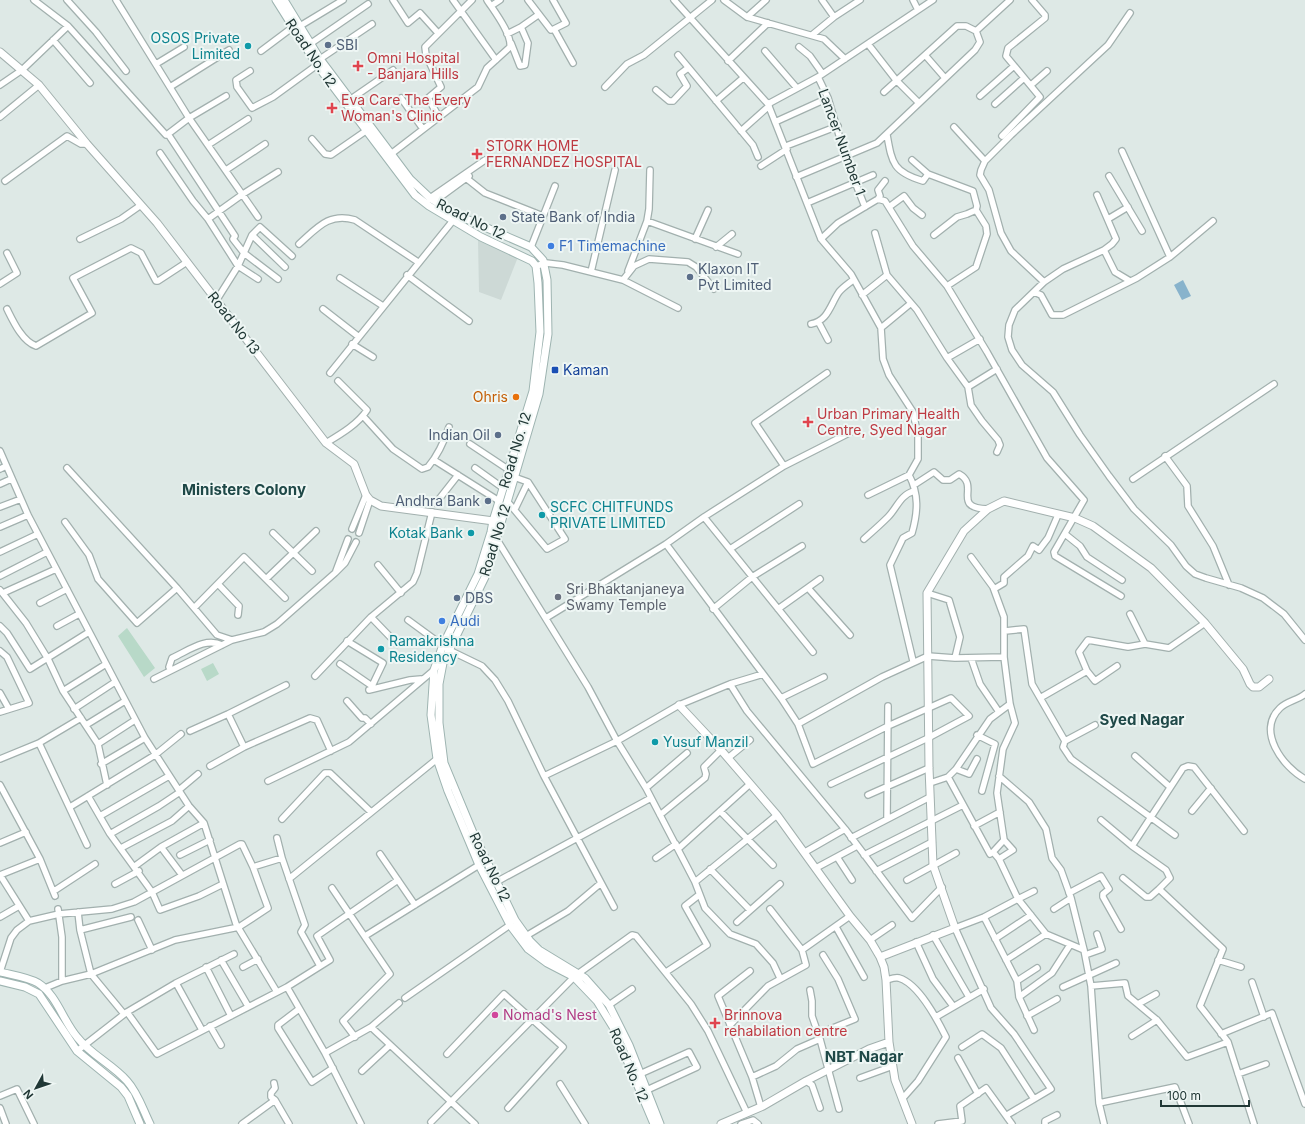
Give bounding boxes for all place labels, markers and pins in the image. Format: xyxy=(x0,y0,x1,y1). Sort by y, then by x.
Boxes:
place label: OSOS Private Limited xyxy=(151,29,240,62)
place label: SBI xyxy=(336,36,358,53)
marker: SBI xyxy=(323,40,333,50)
marker: OSOS Private Limited xyxy=(243,41,253,51)
place label: Omni Hospital - Banjara Hills xyxy=(367,49,460,82)
marker: Omni Hospital - Banjara Hills xyxy=(352,60,364,72)
place label: Eva Care The Every Woman's Clinic xyxy=(341,91,471,124)
marker: Eva Care The Every Woman's Clinic xyxy=(326,102,338,114)
place label: STORK HOME FERNANDEZ HOSPITAL xyxy=(486,137,642,170)
marker: STORK HOME FERNANDEZ HOSPITAL xyxy=(471,148,483,160)
place label: State Bank of India xyxy=(511,208,635,225)
marker: State Bank of India xyxy=(498,212,508,222)
place label: F1 Timemachine xyxy=(559,237,666,254)
marker: F1 Timemachine xyxy=(546,241,556,251)
place label: Klaxon IT Pvt Limited xyxy=(698,260,772,293)
marker: Klaxon IT Pvt Limited xyxy=(685,272,695,282)
place label: Kaman xyxy=(563,361,609,378)
marker: Kaman xyxy=(550,365,560,375)
place label: Ohris xyxy=(473,388,508,405)
marker: Ohris xyxy=(511,392,521,402)
place label: Urban Primary Health Centre, Syed Nagar xyxy=(817,405,960,438)
marker: Urban Primary Health Centre, Syed Nagar xyxy=(802,416,814,428)
place label: Indian Oil xyxy=(428,426,490,443)
marker: Indian Oil xyxy=(493,430,503,440)
place label: Andhra Bank xyxy=(395,492,480,509)
marker: Andhra Bank xyxy=(483,496,493,506)
place label: SCFC CHITFUNDS PRIVATE LIMITED xyxy=(550,498,673,531)
marker: SCFC CHITFUNDS PRIVATE LIMITED xyxy=(537,510,547,520)
place label: Kotak Bank xyxy=(389,524,463,541)
marker: Kotak Bank xyxy=(466,528,476,538)
place label: Sri Bhaktanjaneya Swamy Temple xyxy=(566,580,685,613)
place label: DBS xyxy=(465,589,493,606)
marker: Sri Bhaktanjaneya Swamy Temple xyxy=(553,592,563,602)
marker: DBS xyxy=(452,593,462,603)
place label: Audi xyxy=(450,612,480,629)
marker: Audi xyxy=(437,616,447,626)
place label: Ramakrishna Residency xyxy=(389,632,474,665)
marker: Ramakrishna Residency xyxy=(376,644,386,654)
place label: Yusuf Manzil xyxy=(663,733,748,750)
marker: Yusuf Manzil xyxy=(650,737,660,747)
place label: Nomad's Nest xyxy=(503,1006,597,1023)
place label: Brinnova rehabilation centre xyxy=(724,1006,847,1039)
marker: Nomad's Nest xyxy=(490,1010,500,1020)
marker: Brinnova rehabilation centre xyxy=(709,1017,721,1029)

